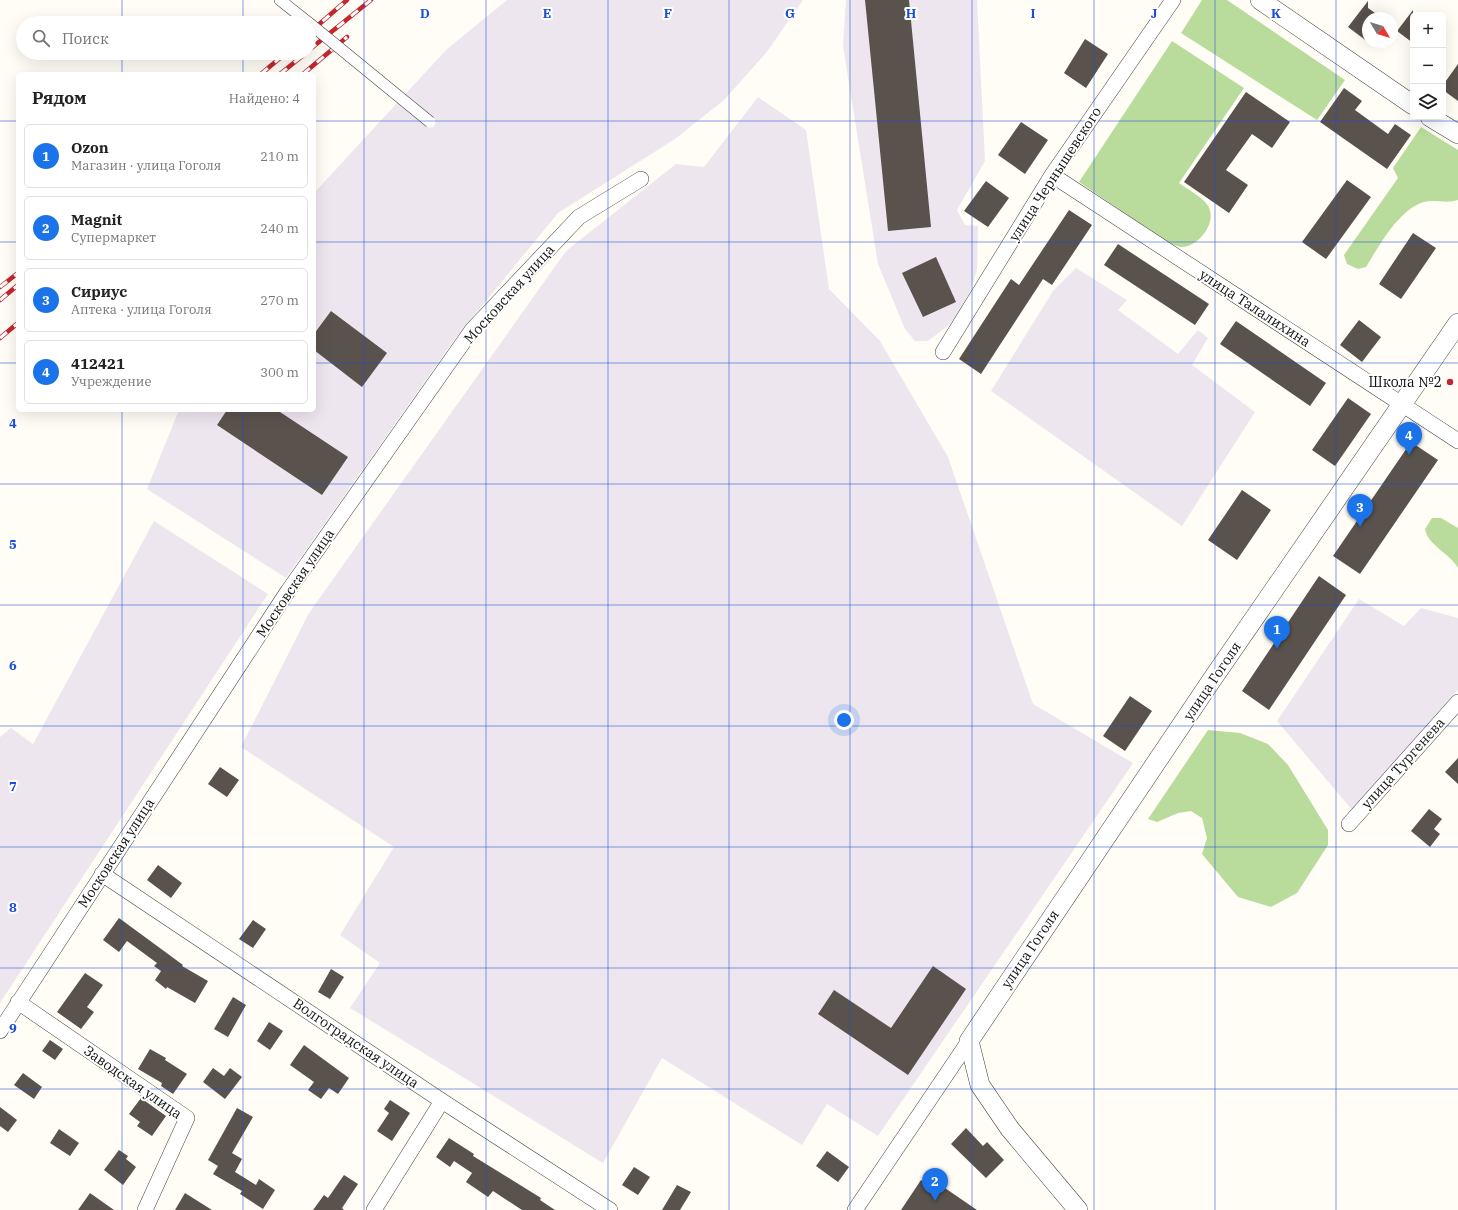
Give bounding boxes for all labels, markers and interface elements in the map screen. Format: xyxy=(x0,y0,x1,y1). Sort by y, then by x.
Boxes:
text: D xyxy=(420,5,430,22)
text: E xyxy=(543,5,551,22)
text: F xyxy=(664,5,672,22)
text: G xyxy=(785,5,795,22)
text: H xyxy=(906,5,917,22)
text: I xyxy=(1031,5,1036,22)
text: J xyxy=(1151,5,1158,22)
text: K xyxy=(1271,5,1281,22)
north arrow xyxy=(1362,12,1398,48)
map controls xyxy=(1410,12,1446,120)
button: + xyxy=(1410,12,1446,48)
search box xyxy=(16,16,316,60)
icon: search xyxy=(30,27,52,49)
text: Поиск xyxy=(62,29,109,48)
button: − xyxy=(1410,48,1446,84)
button: layers xyxy=(1410,84,1446,120)
text: Рядом xyxy=(32,87,87,109)
text: Найдено: 4 xyxy=(229,90,300,107)
street label: улица Чернышевского xyxy=(1005,103,1105,245)
text: Ozon xyxy=(71,138,109,157)
text: 1 xyxy=(42,148,50,165)
text: 210 m xyxy=(260,148,299,165)
text: Магазин · улица Гоголя xyxy=(71,157,221,174)
text: Magnit xyxy=(71,210,122,229)
text: 2 xyxy=(42,220,50,237)
text: 240 m xyxy=(260,220,299,237)
text: Супермаркет xyxy=(71,229,156,246)
street label: Московская улица xyxy=(460,241,558,347)
street label: улица Талалихина xyxy=(1196,265,1314,351)
text: Сириус xyxy=(71,282,127,301)
text: 3 xyxy=(42,292,50,309)
text: 270 m xyxy=(260,292,299,309)
text: Аптека · улица Гоголя xyxy=(71,301,212,318)
text: 412421 xyxy=(71,354,125,373)
text: 4 xyxy=(42,364,50,381)
text: 300 m xyxy=(260,364,299,381)
text: Учреждение xyxy=(71,373,151,390)
place label: Школа №2 xyxy=(1369,373,1442,391)
marker: Школа №2 xyxy=(1445,377,1455,387)
text: 4 xyxy=(9,415,17,432)
pin: 4 xyxy=(1396,422,1422,455)
pin: 3 xyxy=(1347,494,1373,527)
street label: Московская улица xyxy=(252,525,338,641)
text: 5 xyxy=(9,536,17,553)
pin: 1 xyxy=(1264,616,1290,649)
street label: улица Гоголя xyxy=(1179,638,1245,724)
text: 6 xyxy=(9,657,17,674)
your location xyxy=(834,710,854,730)
street label: улица Тургенева xyxy=(1357,713,1449,812)
text: 7 xyxy=(9,778,17,795)
street label: Московская улица xyxy=(74,795,158,911)
text: 8 xyxy=(9,899,17,916)
street label: улица Гоголя xyxy=(997,906,1063,992)
street label: Волгоградская улица xyxy=(290,994,423,1092)
text: 9 xyxy=(9,1020,17,1037)
street label: Заводская улица xyxy=(80,1041,186,1123)
pin: 2 xyxy=(922,1168,948,1201)

